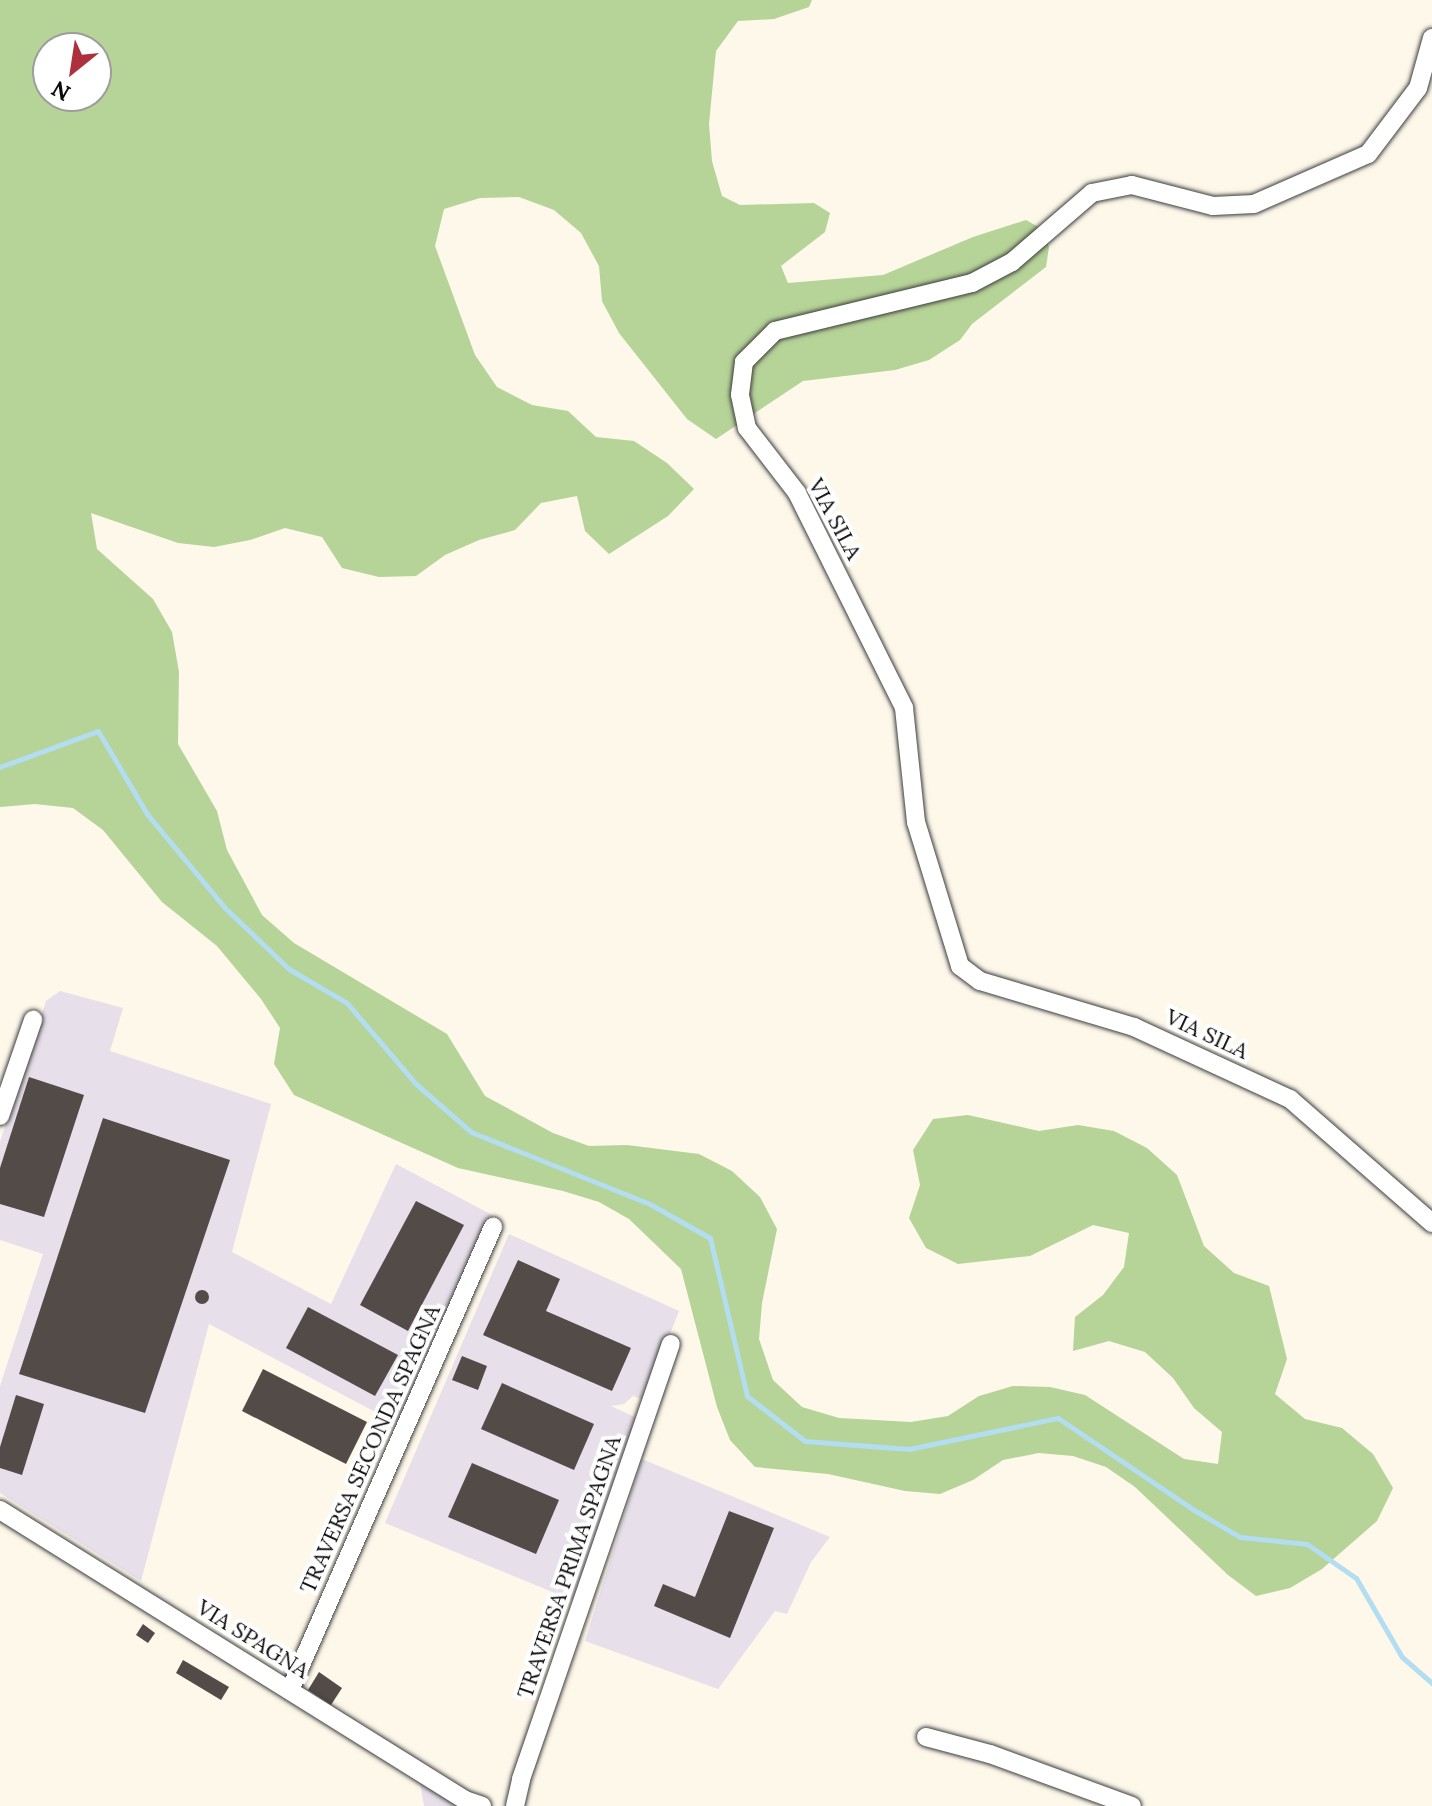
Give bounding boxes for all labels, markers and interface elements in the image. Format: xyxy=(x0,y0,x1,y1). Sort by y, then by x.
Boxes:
north arrow xyxy=(32,32,112,112)
text: N xyxy=(47,75,75,107)
street label: VIA SILA xyxy=(803,474,867,564)
street label: VIA SILA xyxy=(1162,1003,1252,1065)
street label: TRAVERSA SECONDA SPAGNA xyxy=(294,1301,446,1597)
street label: TRAVERSA PRIMA SPAGNA xyxy=(512,1432,626,1702)
street label: VIA SPAGNA xyxy=(192,1594,314,1684)

